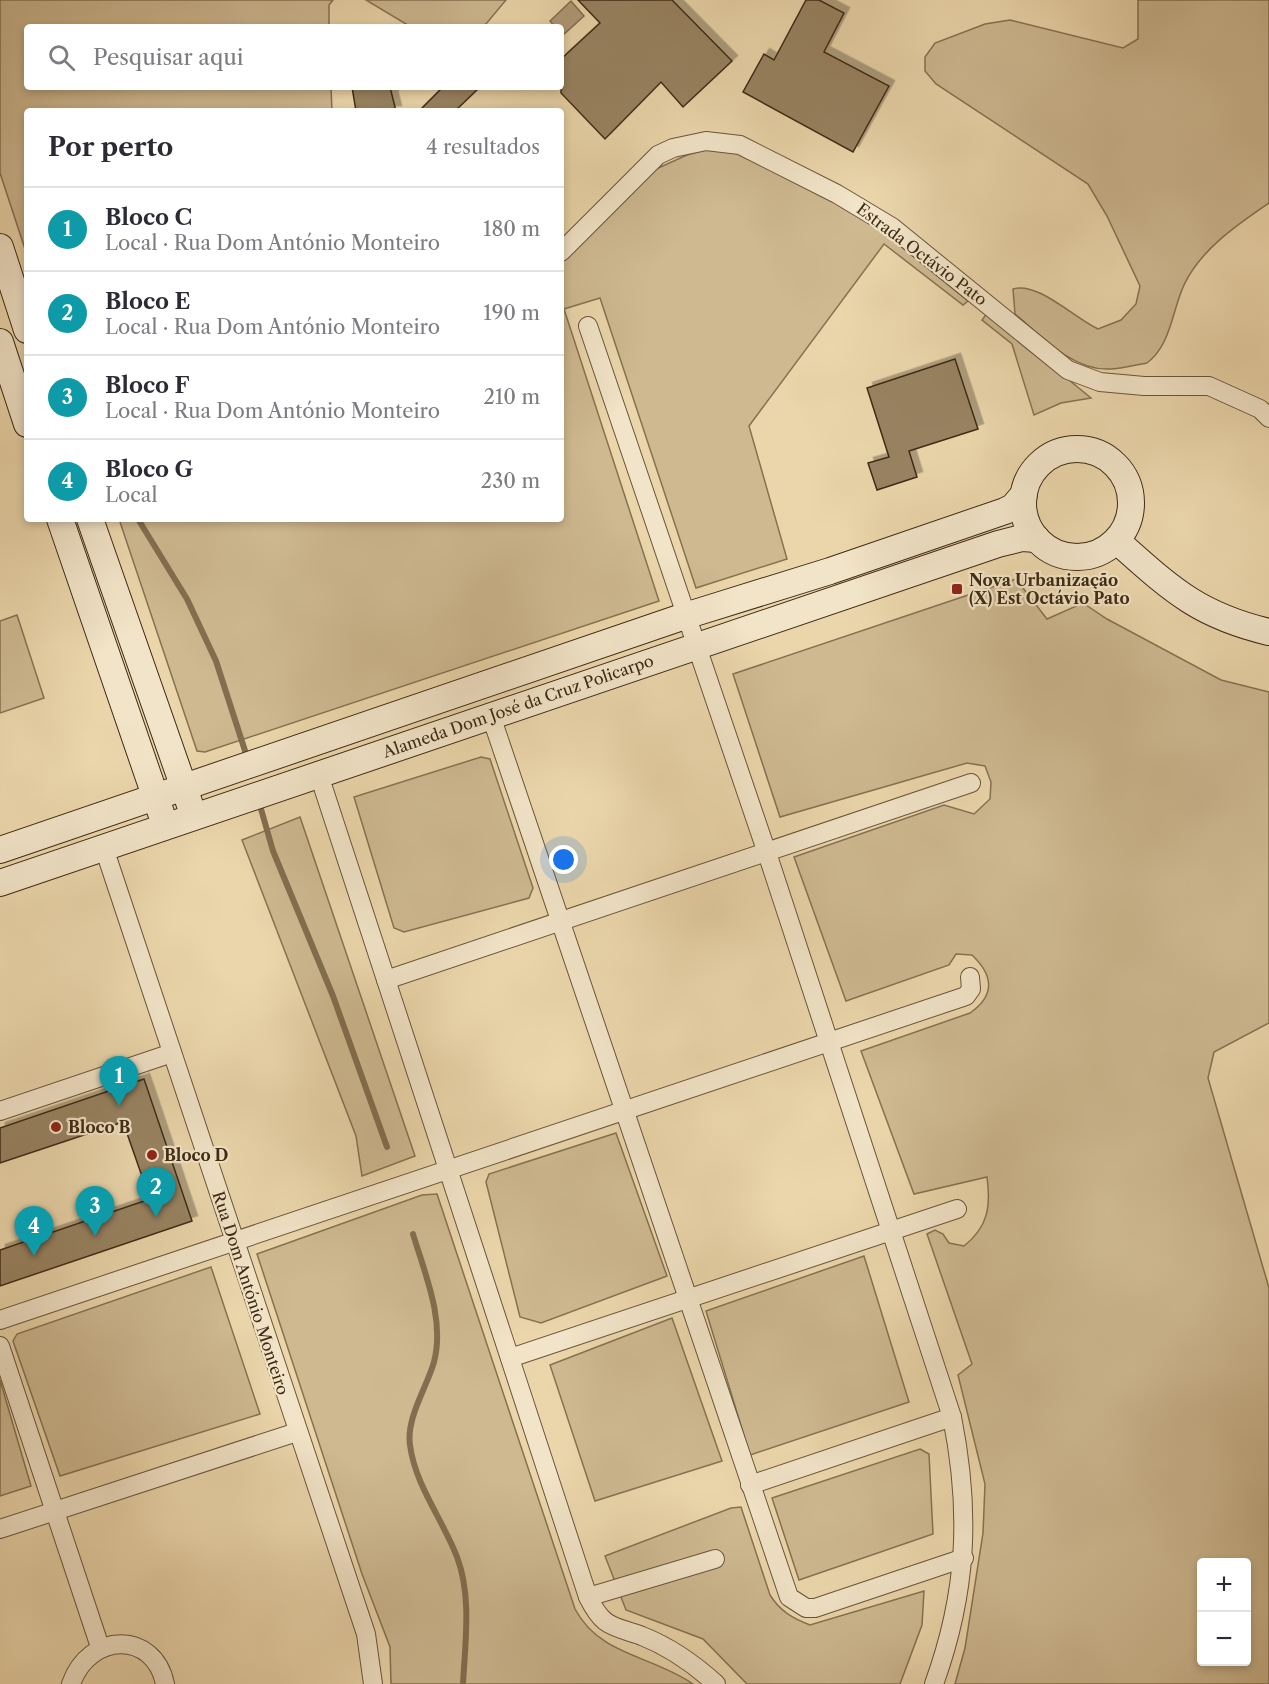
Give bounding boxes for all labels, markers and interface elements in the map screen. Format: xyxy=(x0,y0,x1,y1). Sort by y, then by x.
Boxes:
search box xyxy=(24,24,564,90)
icon: search xyxy=(45,41,78,74)
text: Pesquisar aqui xyxy=(93,44,243,71)
text: Por perto xyxy=(48,131,173,163)
text: 4 resultados xyxy=(426,135,540,159)
street label: Estrada Octávio Pato xyxy=(853,198,991,310)
text: Bloco C xyxy=(105,204,192,231)
text: 1 xyxy=(63,217,72,241)
text: 180 m xyxy=(483,217,540,241)
text: Local · Rua Dom António Monteiro xyxy=(105,231,440,255)
text: Bloco E xyxy=(105,288,190,315)
text: 2 xyxy=(62,301,73,325)
text: 190 m xyxy=(483,301,540,325)
text: Local · Rua Dom António Monteiro xyxy=(105,315,440,339)
text: Bloco F xyxy=(105,372,189,399)
text: 3 xyxy=(62,385,73,409)
text: 210 m xyxy=(483,385,540,409)
text: Local · Rua Dom António Monteiro xyxy=(105,399,440,423)
text: Bloco G xyxy=(105,456,193,483)
text: 4 xyxy=(62,469,73,493)
text: 230 m xyxy=(481,469,540,493)
text: Local xyxy=(105,483,157,507)
place label: Nova Urbanização (X) Est Octávio Pato xyxy=(969,570,1130,608)
marker: Nova Urbanização (X) Est Octávio Pato xyxy=(950,582,964,596)
street label: Alameda Dom José da Cruz Policarpo xyxy=(379,650,656,762)
your location xyxy=(549,845,578,874)
pin: 1 xyxy=(100,1056,138,1106)
place label: Bloco B xyxy=(68,1117,131,1137)
marker: Bloco B xyxy=(49,1120,63,1134)
place label: Bloco D xyxy=(164,1145,229,1165)
marker: Bloco D xyxy=(145,1148,159,1162)
pin: 2 xyxy=(136,1168,176,1217)
pin: 3 xyxy=(76,1186,115,1236)
street label: Rua Dom António Monteiro xyxy=(209,1189,293,1398)
pin: 4 xyxy=(15,1206,54,1256)
map controls xyxy=(1197,1558,1251,1666)
button: + xyxy=(1197,1558,1251,1612)
button: − xyxy=(1197,1612,1251,1666)

